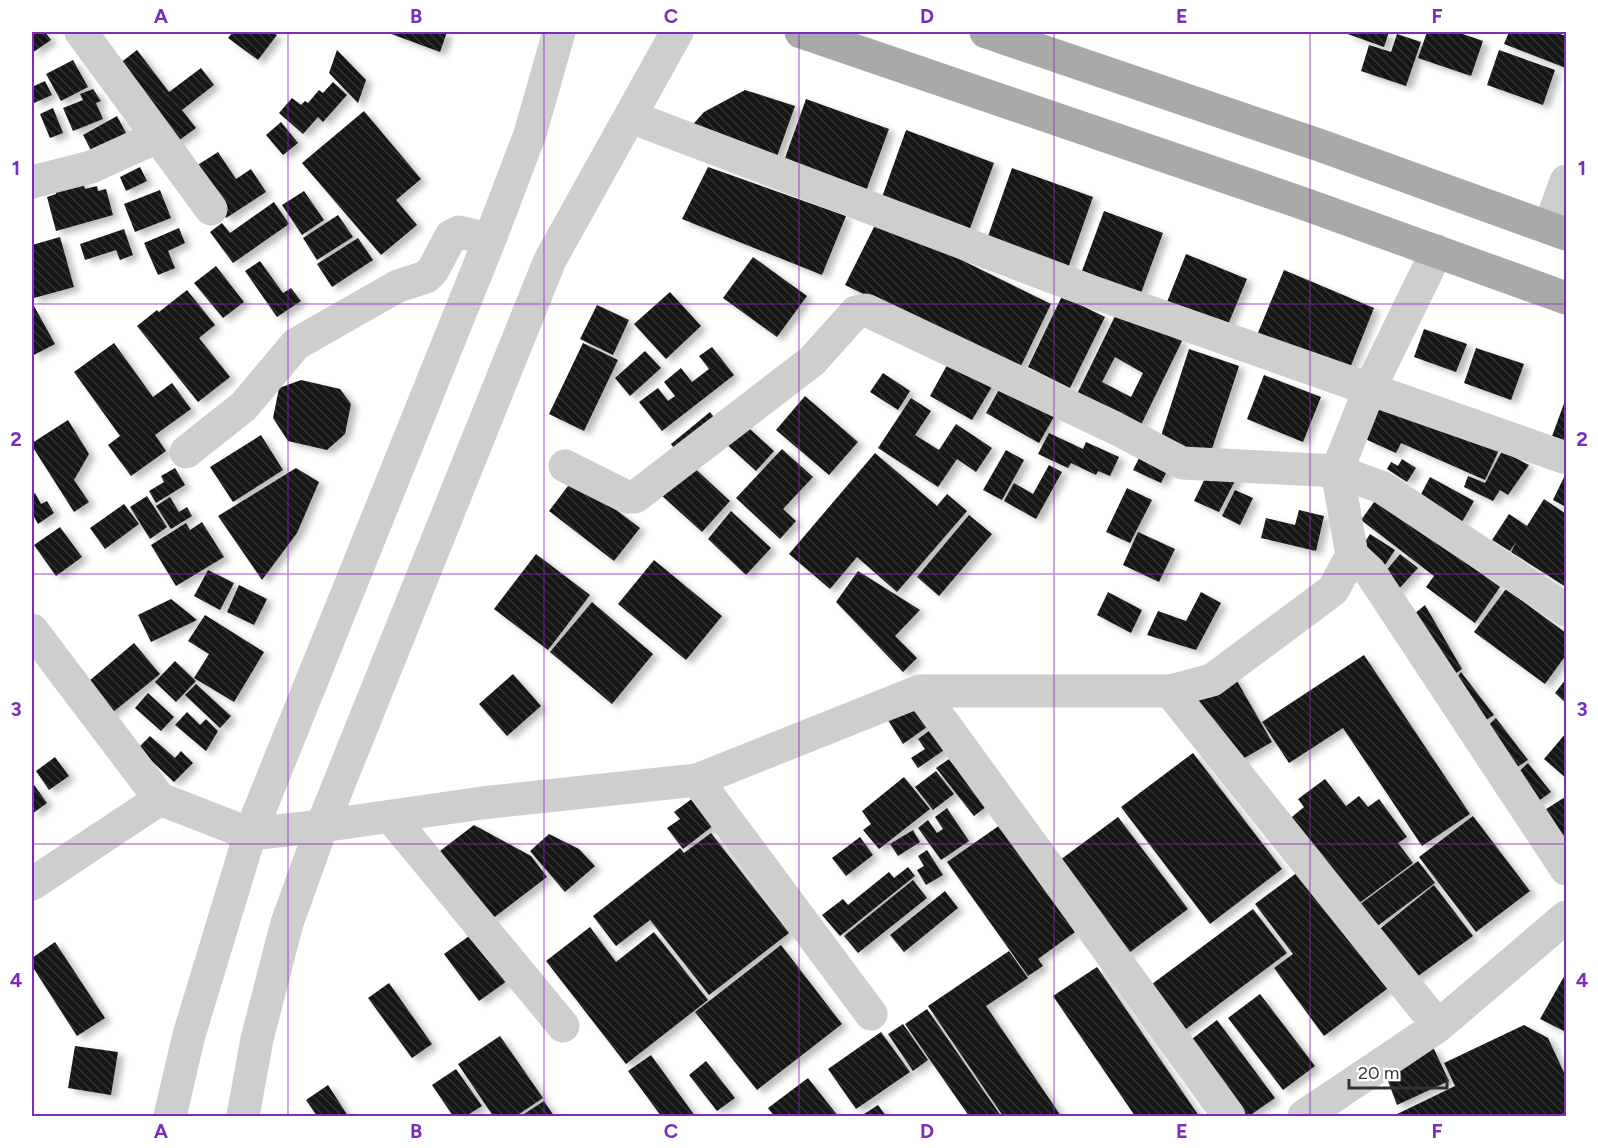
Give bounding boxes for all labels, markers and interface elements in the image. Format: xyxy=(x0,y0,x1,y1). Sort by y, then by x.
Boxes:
text: A xyxy=(154,4,169,28)
text: B xyxy=(410,4,422,28)
text: C xyxy=(664,4,678,28)
text: D xyxy=(920,4,934,28)
text: E xyxy=(1176,4,1188,28)
text: F xyxy=(1431,4,1443,28)
text: 1 xyxy=(12,156,20,180)
text: 1 xyxy=(1578,156,1586,180)
text: 2 xyxy=(10,427,22,451)
text: 2 xyxy=(1576,427,1588,451)
text: 3 xyxy=(10,697,22,721)
text: 3 xyxy=(1576,697,1588,721)
text: 4 xyxy=(10,968,23,992)
text: 4 xyxy=(1576,968,1589,992)
scale bar xyxy=(1349,1052,1446,1090)
text: 20 m xyxy=(1358,1062,1399,1084)
text: A xyxy=(154,1119,169,1143)
text: B xyxy=(410,1119,422,1143)
text: C xyxy=(664,1119,678,1143)
text: D xyxy=(920,1119,934,1143)
text: E xyxy=(1176,1119,1188,1143)
text: F xyxy=(1431,1119,1443,1143)

